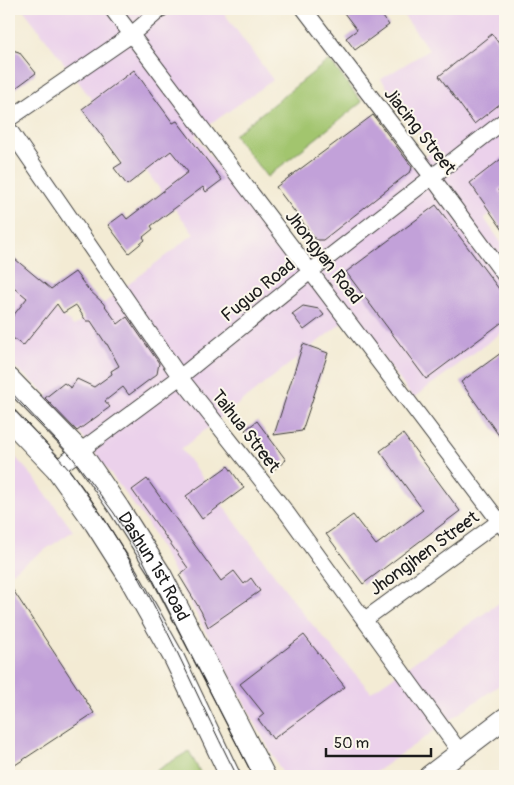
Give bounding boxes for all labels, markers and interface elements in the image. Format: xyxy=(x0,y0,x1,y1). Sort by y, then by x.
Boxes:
street label: Jiacing Street xyxy=(378,83,461,180)
street label: Jhongyan Road xyxy=(280,206,367,309)
street label: Fuguo Road xyxy=(217,253,300,327)
street label: Taihua Street xyxy=(206,385,286,478)
street label: Jhongjhen Street xyxy=(365,506,484,601)
street label: Dashun 1st Road xyxy=(112,508,194,625)
scale bar xyxy=(326,725,432,757)
text: 50 m xyxy=(334,734,369,753)

